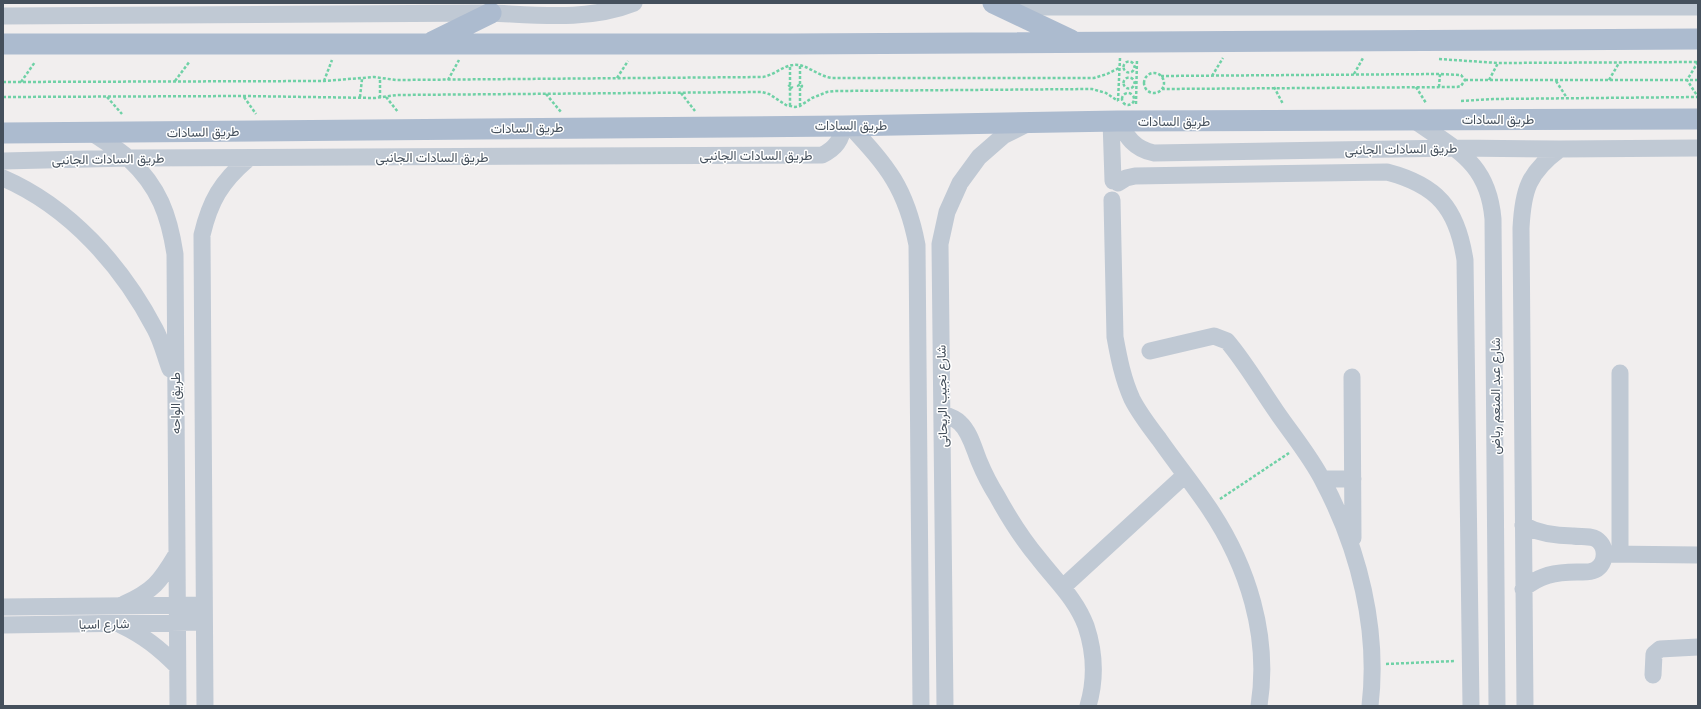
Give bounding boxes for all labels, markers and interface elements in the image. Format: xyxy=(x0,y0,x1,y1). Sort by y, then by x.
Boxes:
street label: طريق السادات xyxy=(1462,111,1534,128)
street label: طريق السادات xyxy=(1138,113,1210,130)
street label: طريق السادات xyxy=(815,117,887,134)
street label: طريق السادات xyxy=(491,119,563,137)
street label: طريق السادات xyxy=(167,123,239,141)
street label: طريق السادات الجانبى xyxy=(1344,140,1458,158)
street label: طريق السادات الجانبى xyxy=(700,147,812,164)
street label: طريق السادات الجانبى xyxy=(376,149,488,166)
street label: طريق السادات الجانبى xyxy=(51,150,165,168)
street label: شارع عبد المنعم رياض xyxy=(1487,338,1505,454)
street label: شارع نجيب الريحانى xyxy=(933,345,952,447)
street label: طريق الواحه xyxy=(167,372,184,434)
street label: شارع اسيا xyxy=(78,615,130,634)

